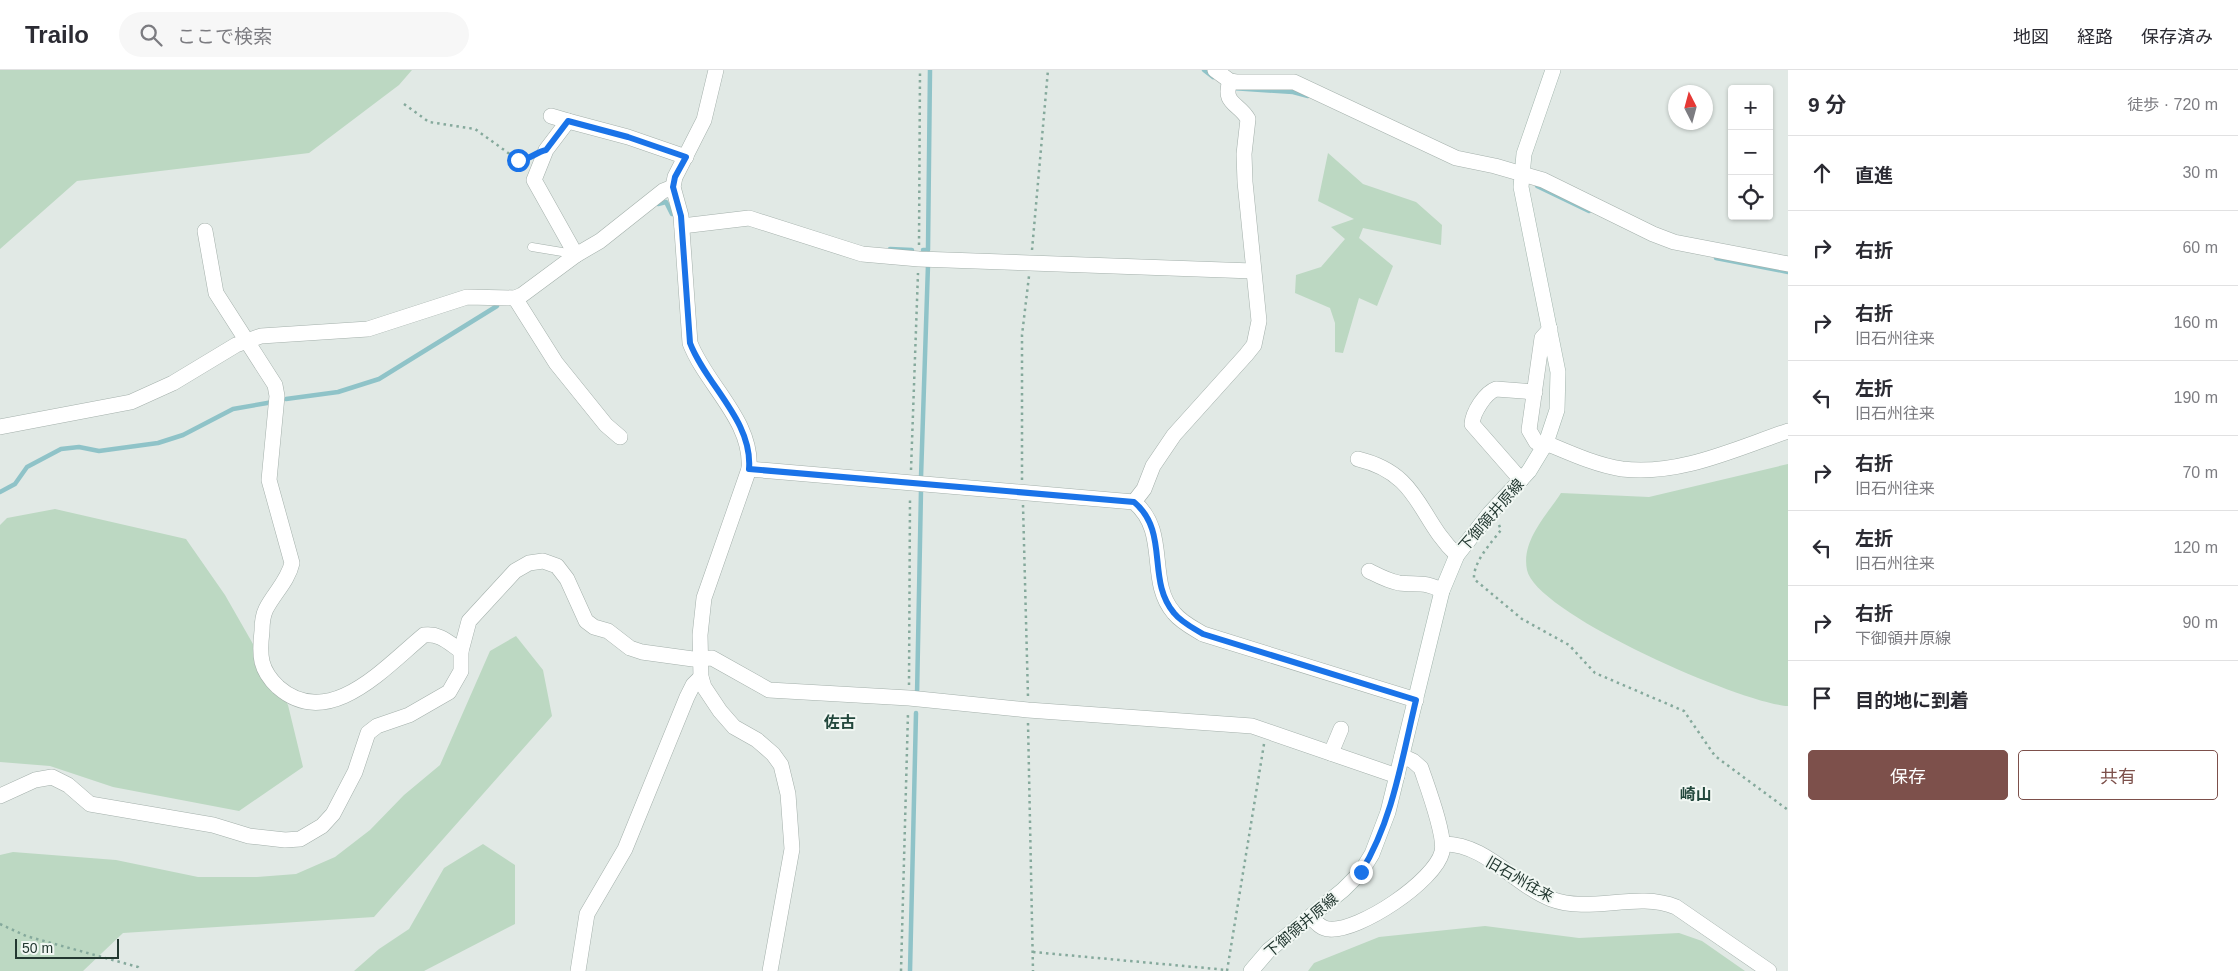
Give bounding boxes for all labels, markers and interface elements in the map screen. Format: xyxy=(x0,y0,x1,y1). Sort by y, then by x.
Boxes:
search box xyxy=(119,12,469,57)
text: Trailo xyxy=(25,21,89,48)
icon: search xyxy=(137,21,165,49)
text: ここで検索 xyxy=(177,26,272,47)
text: 地図 xyxy=(2013,27,2049,47)
text: 経路 xyxy=(2077,27,2113,47)
text: 保存済み xyxy=(2141,27,2213,47)
north arrow xyxy=(1668,85,1713,130)
map controls xyxy=(1728,85,1773,220)
button: + xyxy=(1728,85,1773,130)
text: 9 分 xyxy=(1808,93,1847,116)
text: 徒歩 · 720 m xyxy=(2127,96,2218,113)
button: − xyxy=(1728,130,1773,175)
route start xyxy=(507,149,530,172)
icon: ahead xyxy=(1808,159,1836,187)
text: 30 m xyxy=(2182,164,2218,181)
text: 直進 xyxy=(1855,165,1893,186)
button: locate xyxy=(1728,175,1773,220)
icon: right xyxy=(1808,234,1836,262)
text: 60 m xyxy=(2182,239,2218,256)
text: 右折 xyxy=(1855,240,1893,261)
text: 右折 xyxy=(1855,303,1893,324)
icon: right xyxy=(1808,309,1836,337)
text: 160 m xyxy=(2174,314,2218,331)
text: 旧石州往来 xyxy=(1855,330,1935,347)
text: 左折 xyxy=(1855,378,1893,399)
icon: left xyxy=(1808,384,1836,412)
text: 190 m xyxy=(2174,389,2218,406)
text: 旧石州往来 xyxy=(1855,405,1935,422)
text: 右折 xyxy=(1855,453,1893,474)
icon: right xyxy=(1808,459,1836,487)
text: 70 m xyxy=(2182,464,2218,481)
street label: 下御領井原線 xyxy=(1455,475,1527,555)
text: 旧石州往来 xyxy=(1855,480,1935,497)
text: 左折 xyxy=(1855,528,1893,549)
icon: left xyxy=(1808,534,1836,562)
text: 120 m xyxy=(2174,539,2218,556)
text: 旧石州往来 xyxy=(1855,555,1935,572)
text: 右折 xyxy=(1855,603,1893,624)
icon: right xyxy=(1808,609,1836,637)
text: 90 m xyxy=(2182,614,2218,631)
text: 下御領井原線 xyxy=(1855,630,1951,647)
icon: arrive xyxy=(1808,684,1836,712)
text: 目的地に到着 xyxy=(1855,690,1969,711)
district label: 佐古 xyxy=(823,714,856,731)
button: 保存 xyxy=(1808,750,2008,800)
button: 共有 xyxy=(2018,750,2218,800)
district label: 崎山 xyxy=(1680,786,1712,803)
street label: 旧石州往来 xyxy=(1483,853,1557,905)
route end xyxy=(1350,861,1373,884)
street label: 下御領井原線 xyxy=(1261,890,1341,960)
scale bar xyxy=(15,936,119,959)
text: 50 m xyxy=(22,940,53,956)

